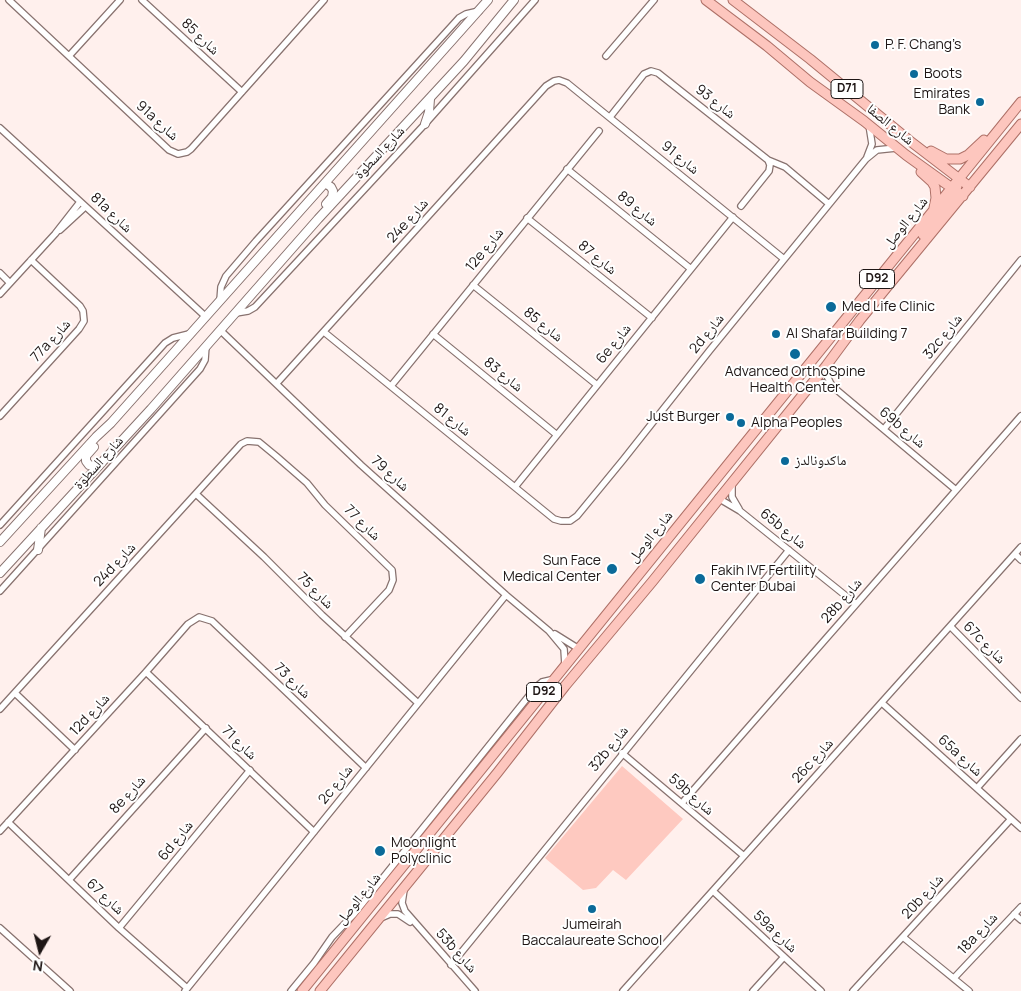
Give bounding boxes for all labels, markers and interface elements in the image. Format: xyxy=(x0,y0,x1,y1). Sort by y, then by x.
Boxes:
street label: شارع 85 xyxy=(178,15,222,59)
place label: P. F. Chang’s xyxy=(885,37,961,53)
marker: P. F. Chang’s xyxy=(869,39,881,51)
place label: Boots xyxy=(924,66,962,82)
marker: Boots xyxy=(908,68,920,80)
road number: D71 xyxy=(831,80,863,98)
street label: شارع 93 xyxy=(692,81,738,123)
place label: Emirates Bank xyxy=(913,86,970,118)
marker: Emirates Bank xyxy=(974,96,986,108)
street label: 91a شارع xyxy=(132,98,182,144)
street label: شارع الصفا xyxy=(863,101,917,149)
street label: شارع السطوة xyxy=(351,123,409,183)
street label: شارع 91 xyxy=(658,138,702,178)
street label: شارع 89 xyxy=(614,188,660,230)
street label: 81a شارع xyxy=(87,190,135,236)
street label: شارع الوصل xyxy=(880,194,932,252)
street label: 24e شارع xyxy=(384,195,432,247)
street label: 12e شارع xyxy=(462,225,508,275)
street label: شارع 87 xyxy=(574,237,620,279)
road number: D92 xyxy=(860,270,894,288)
place label: Med Life Clinic xyxy=(842,299,935,315)
marker: Med Life Clinic xyxy=(824,300,838,314)
street label: شارع 85 xyxy=(520,304,566,346)
street label: 2d شارع xyxy=(686,311,728,357)
street label: 32c شارع xyxy=(920,311,966,363)
street label: 77a شارع xyxy=(27,316,75,366)
street label: 6e شارع xyxy=(593,321,635,367)
place label: Al Shafar Building 7 xyxy=(786,326,907,342)
marker: Al Shafar Building 7 xyxy=(770,328,782,340)
marker: Advanced OrthoSpine Health Center xyxy=(788,347,802,361)
street label: شارع 83 xyxy=(480,354,526,396)
place label: Advanced OrthoSpine Health Center xyxy=(725,364,865,397)
street label: شارع 81 xyxy=(430,400,474,440)
street label: 69b شارع xyxy=(876,404,928,452)
place label: Just Burger xyxy=(646,409,720,425)
marker: Just Burger xyxy=(724,411,736,423)
place label: Alpha Peoples xyxy=(751,415,842,431)
marker: Alpha Peoples xyxy=(735,417,747,429)
street label: شارع السطوة xyxy=(71,433,127,493)
street label: شارع 79 xyxy=(368,453,412,495)
place label: ماكدونالدز xyxy=(795,453,846,469)
marker: ماكدونالدز xyxy=(779,455,791,467)
street label: شارع 77 xyxy=(340,502,384,544)
street label: 65b شارع xyxy=(757,505,809,553)
street label: شارع الوصل xyxy=(625,508,677,566)
street label: 24d شارع xyxy=(91,540,139,590)
place label: Sun Face Medical Center xyxy=(503,553,601,586)
marker: Sun Face Medical Center xyxy=(605,562,619,576)
place label: Fakih IVF Fertility Center Dubai xyxy=(711,563,817,596)
street label: شارع 75 xyxy=(293,569,337,613)
marker: Fakih IVF Fertility Center Dubai xyxy=(693,572,707,586)
street label: 28b شارع xyxy=(818,575,866,627)
street label: 67c شارع xyxy=(959,618,1009,668)
street label: شارع 73 xyxy=(270,660,314,702)
road number: D92 xyxy=(526,682,562,702)
street label: 12d شارع xyxy=(66,691,114,739)
street label: شارع 71 xyxy=(218,722,260,764)
street label: 32b شارع xyxy=(586,723,632,775)
street label: 65a شارع xyxy=(934,732,986,780)
street label: 26c شارع xyxy=(789,735,837,787)
street label: 2c شارع xyxy=(315,762,357,808)
street label: 59b شارع xyxy=(665,771,717,819)
street label: 8e شارع xyxy=(106,772,150,818)
street label: 6d شارع xyxy=(155,818,197,864)
place label: Moonlight Polyclinic xyxy=(391,835,456,868)
marker: Moonlight Polyclinic xyxy=(373,844,387,858)
street label: شارع الوصل xyxy=(333,870,385,928)
street label: 20b شارع xyxy=(899,871,947,923)
street label: شارع 67 xyxy=(83,875,127,919)
marker: Jumeirah Baccalaureate School xyxy=(586,903,598,915)
street label: 59a شارع xyxy=(750,907,800,957)
street label: 18a شارع xyxy=(955,910,1001,958)
place label: Jumeirah Baccalaureate School xyxy=(522,917,662,950)
street label: 53b شارع xyxy=(432,925,480,977)
north arrow xyxy=(15,926,65,976)
text: N xyxy=(32,956,44,976)

